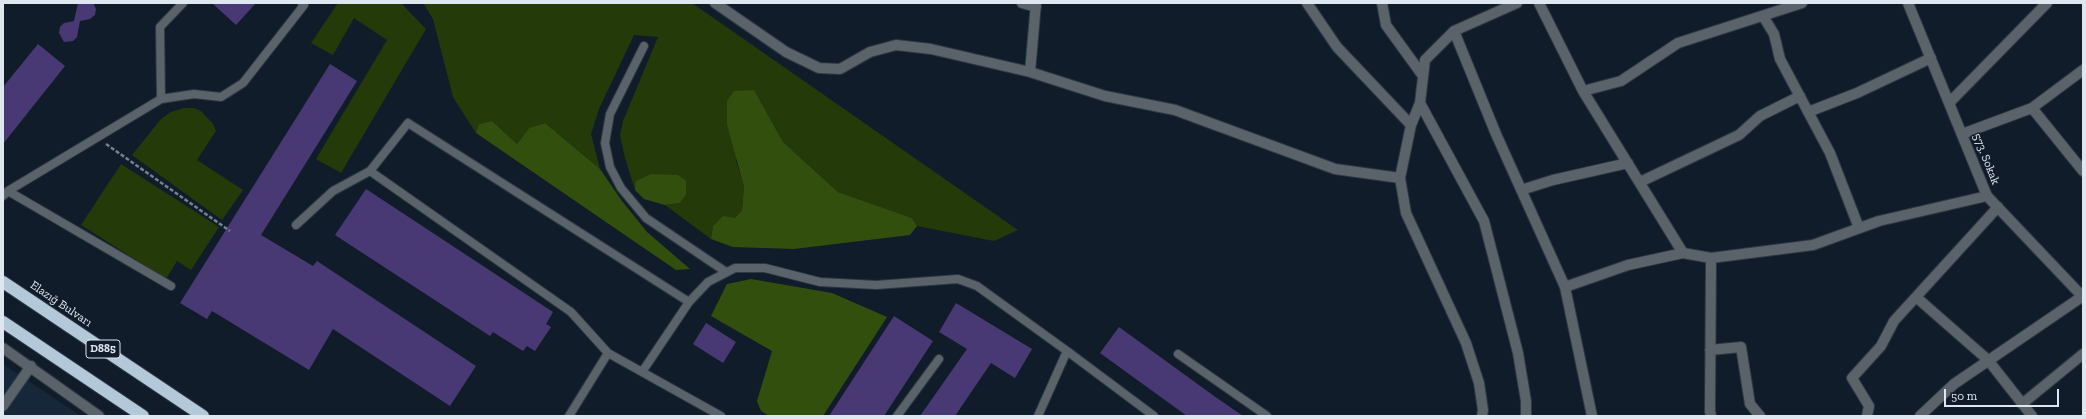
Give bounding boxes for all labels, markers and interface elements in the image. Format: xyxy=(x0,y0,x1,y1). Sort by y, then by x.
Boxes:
street label: 573. Sokak xyxy=(1969,131,2003,187)
street label: Elazığ Bulvarı xyxy=(27,278,95,330)
road number: D885 xyxy=(86,340,120,358)
scale bar xyxy=(1946,381,2061,407)
text: 50 m xyxy=(1951,389,1977,403)

